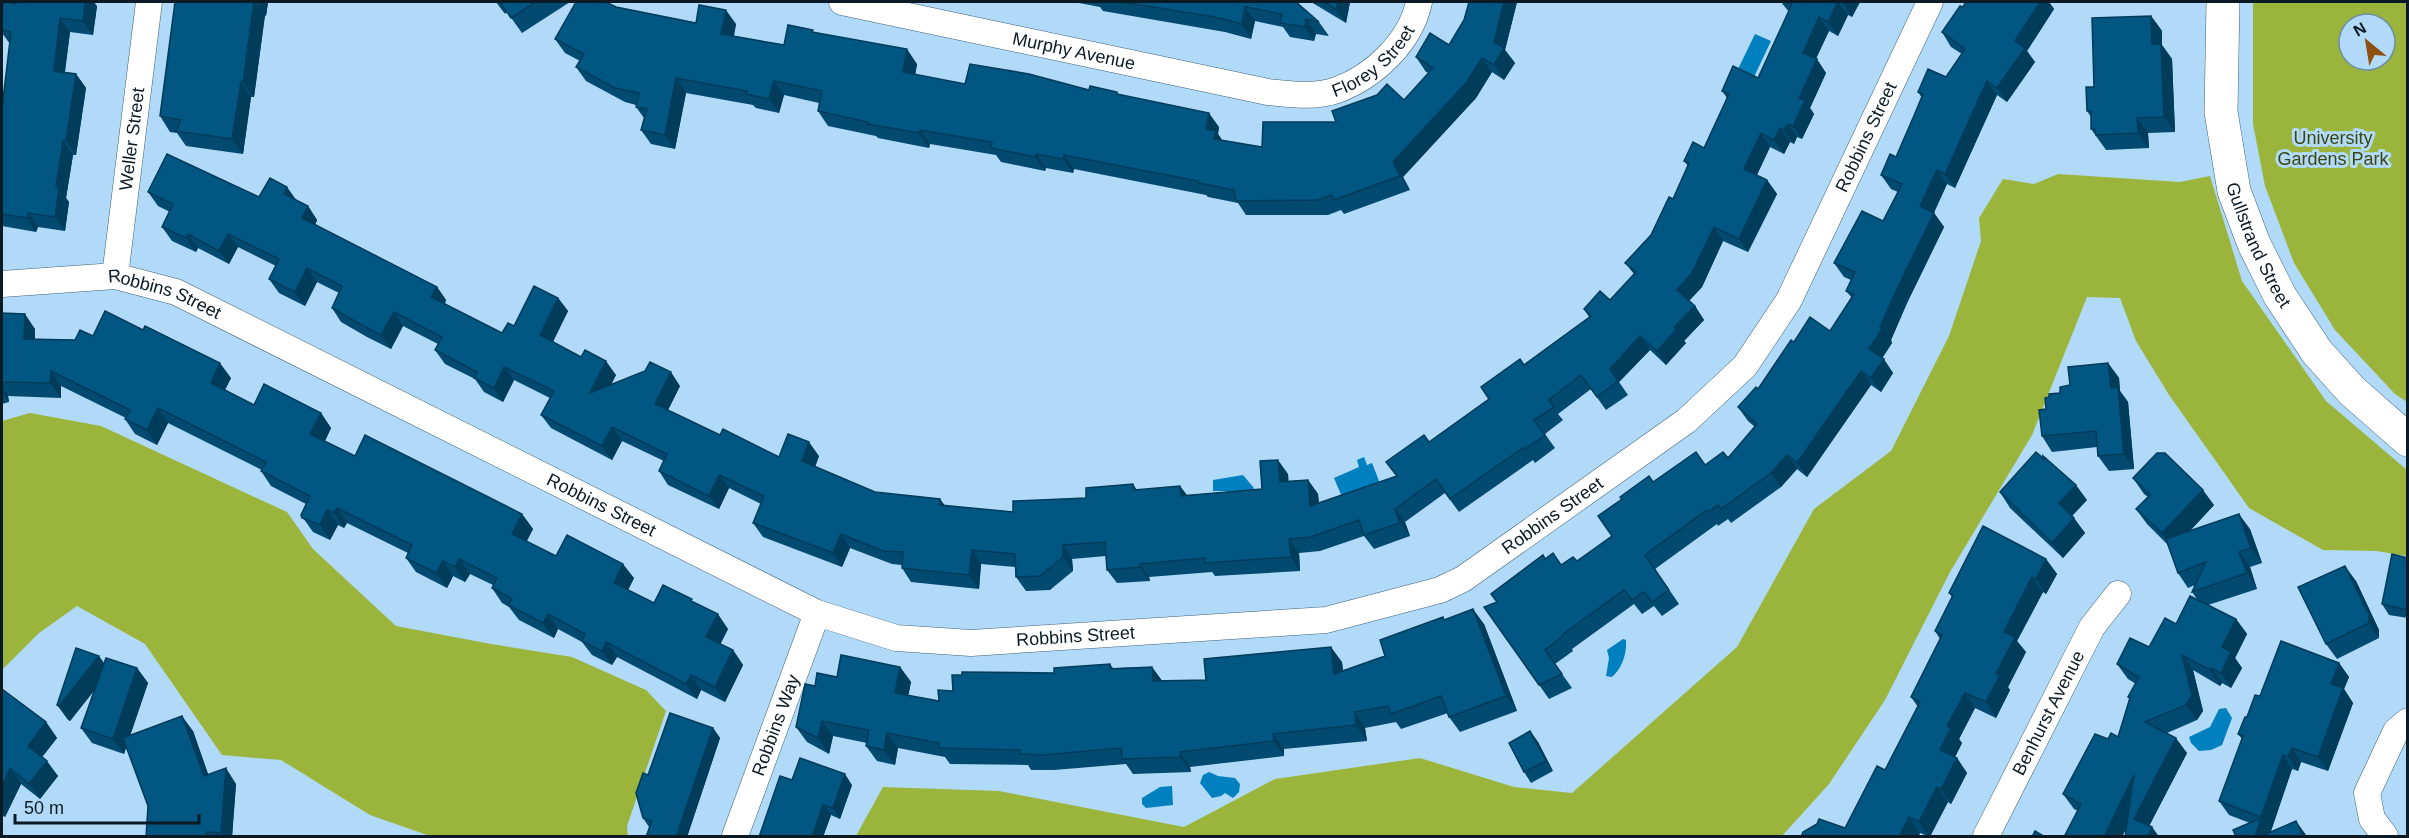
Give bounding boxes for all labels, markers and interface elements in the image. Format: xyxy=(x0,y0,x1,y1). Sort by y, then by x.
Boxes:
north arrow xyxy=(2337,12,2397,72)
text: N xyxy=(2350,19,2369,40)
street label: Florey Street xyxy=(1329,22,1419,101)
street label: Murphy Avenue xyxy=(1011,28,1137,74)
street label: Robbins Street xyxy=(1832,79,1901,195)
street label: Weller Street xyxy=(116,86,148,192)
park label: University Gardens Park xyxy=(2277,128,2390,169)
street label: Gullstrand Street xyxy=(2223,181,2295,311)
street label: Robbins Street xyxy=(107,266,224,323)
street label: Robbins Street xyxy=(544,469,659,541)
street label: Robbins Street xyxy=(1498,473,1607,558)
street label: Robbins Street xyxy=(1015,622,1136,650)
street label: Benhurst Avenue xyxy=(2009,647,2088,778)
street label: Robbins Way xyxy=(748,672,803,779)
scale bar xyxy=(15,787,200,825)
text: 50 m xyxy=(24,798,64,818)

